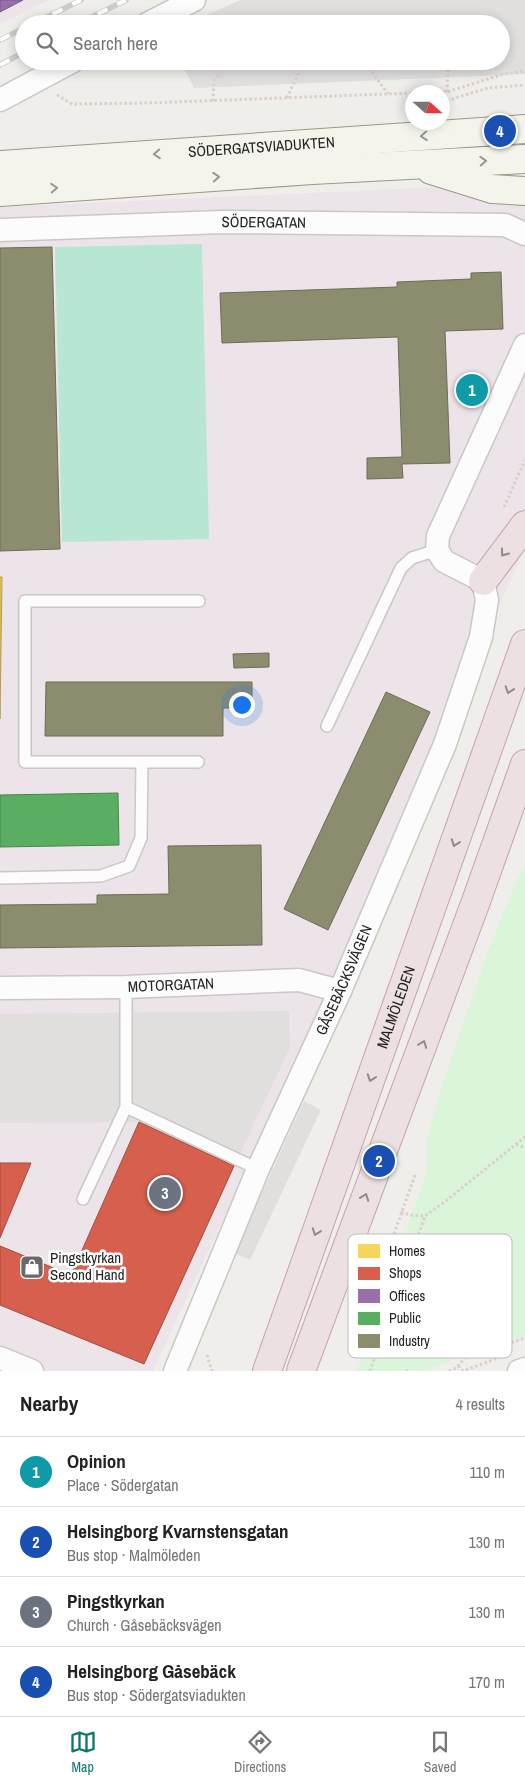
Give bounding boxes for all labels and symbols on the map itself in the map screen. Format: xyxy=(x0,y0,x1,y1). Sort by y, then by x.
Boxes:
north arrow xyxy=(405,85,450,130)
pin: 4 xyxy=(484,112,516,150)
street label: SÖDERGATSVIADUKTEN xyxy=(187,131,335,162)
one-way arrow xyxy=(420,131,428,142)
one-way arrow xyxy=(153,149,161,160)
one-way arrow xyxy=(479,155,487,166)
one-way arrow xyxy=(212,172,220,183)
one-way arrow xyxy=(50,183,58,194)
street label: SÖDERGATAN xyxy=(222,211,306,233)
pin: 1 xyxy=(456,371,488,409)
one-way arrow xyxy=(501,547,510,557)
one-way arrow xyxy=(505,685,515,693)
your location xyxy=(229,692,255,718)
one-way arrow xyxy=(451,838,461,847)
street label: GÅSEBÄCKSVÄGEN xyxy=(310,922,377,1038)
street label: MALMÖLEDEN xyxy=(371,963,420,1051)
street label: MOTORGATAN xyxy=(127,972,214,997)
one-way arrow xyxy=(417,1040,427,1049)
one-way arrow xyxy=(367,1074,377,1082)
pin: 2 xyxy=(363,1142,395,1180)
pin: 3 xyxy=(149,1174,181,1212)
one-way arrow xyxy=(359,1193,369,1202)
one-way arrow xyxy=(312,1227,322,1235)
legend xyxy=(348,1234,512,1358)
text: Homes xyxy=(389,1242,426,1260)
place label: Pingstkyrkan Second Hand xyxy=(50,1247,125,1285)
shop icon: Pingstkyrkan Second Hand xyxy=(19,1254,45,1280)
text: Shops xyxy=(389,1264,422,1282)
text: Offices xyxy=(389,1287,425,1305)
text: Public xyxy=(389,1309,421,1327)
text: Industry xyxy=(389,1332,430,1350)

